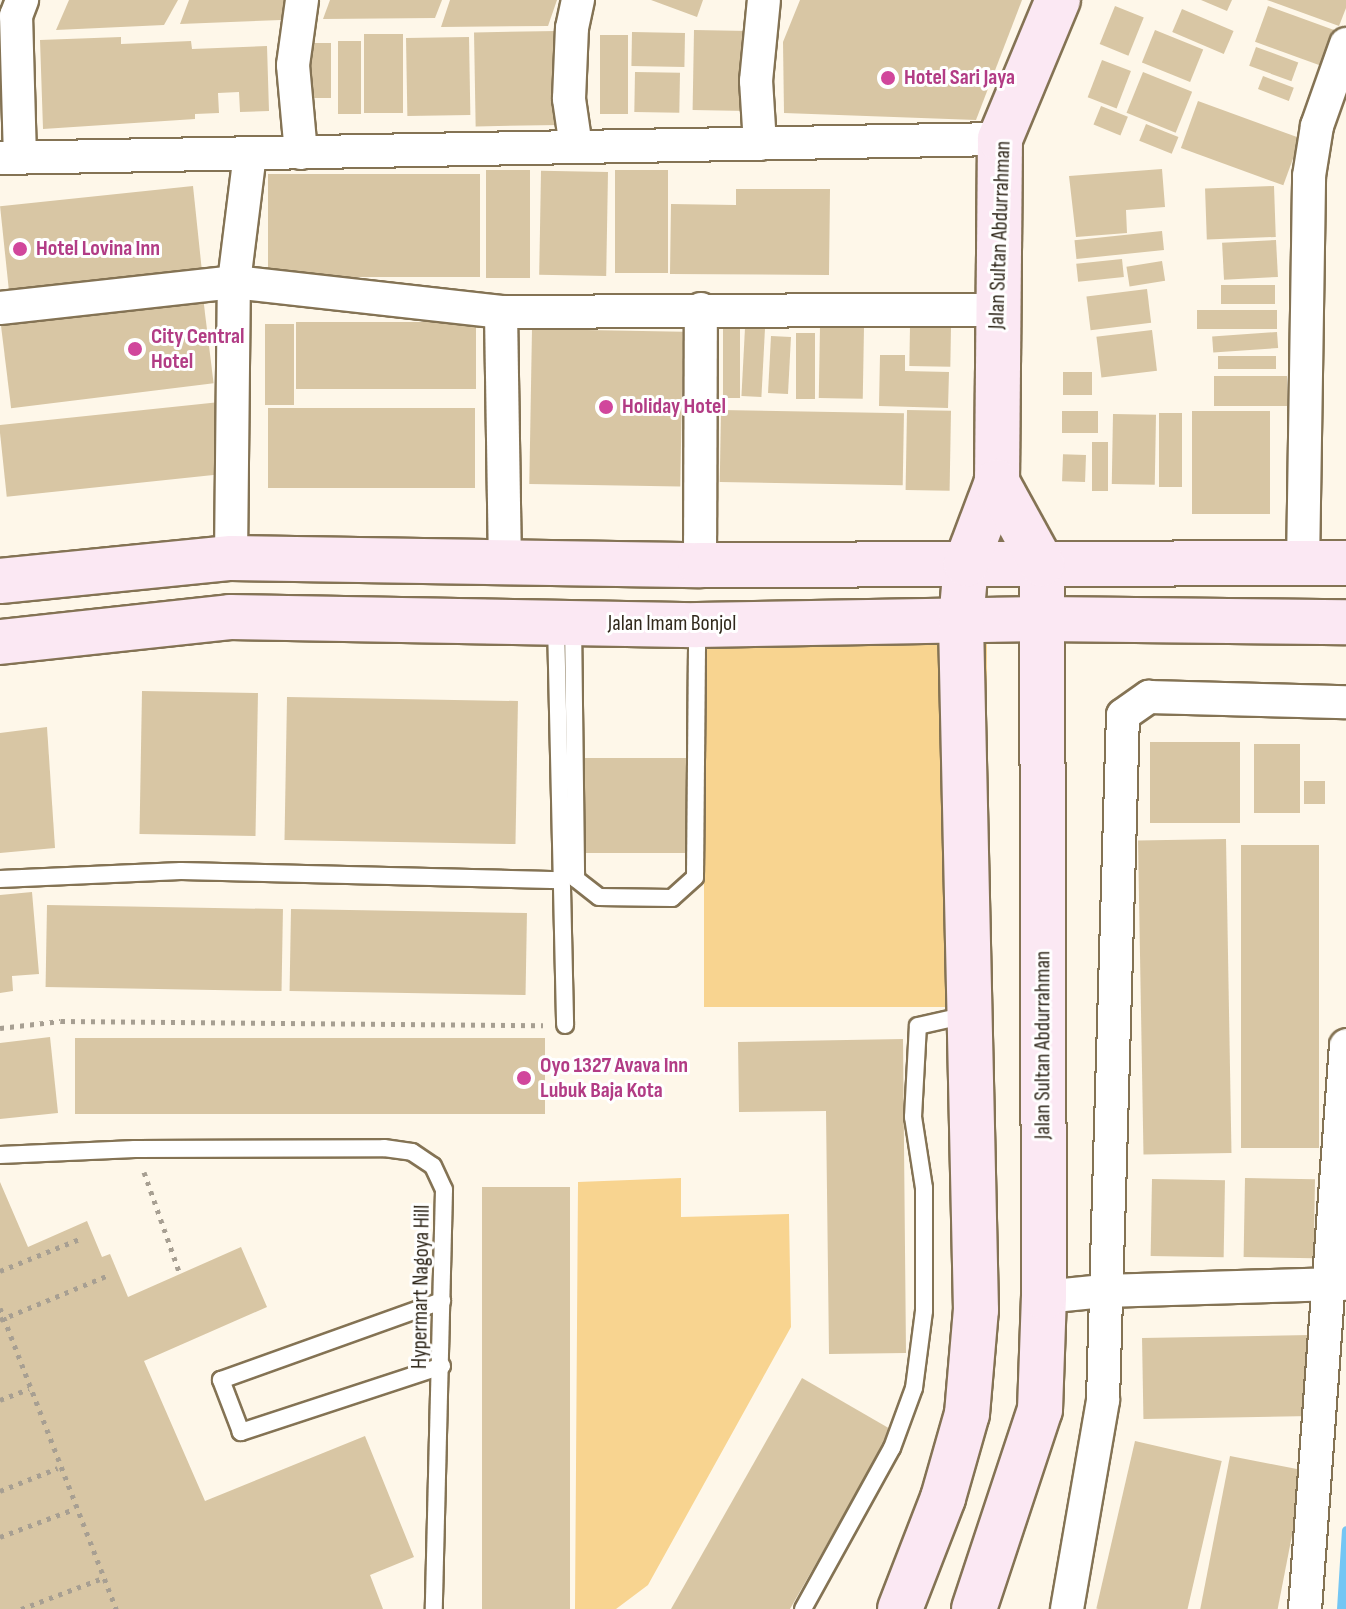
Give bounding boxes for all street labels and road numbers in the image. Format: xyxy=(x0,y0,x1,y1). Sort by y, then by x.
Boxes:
street label: Jalan Sultan Abdurrahman xyxy=(984,140,1016,330)
street label: Jalan Imam Bonjol xyxy=(608,611,736,637)
street label: Jalan Sultan Abdurrahman xyxy=(1030,951,1056,1139)
street label: Hypermart Nagoya Hill xyxy=(406,1205,436,1369)

